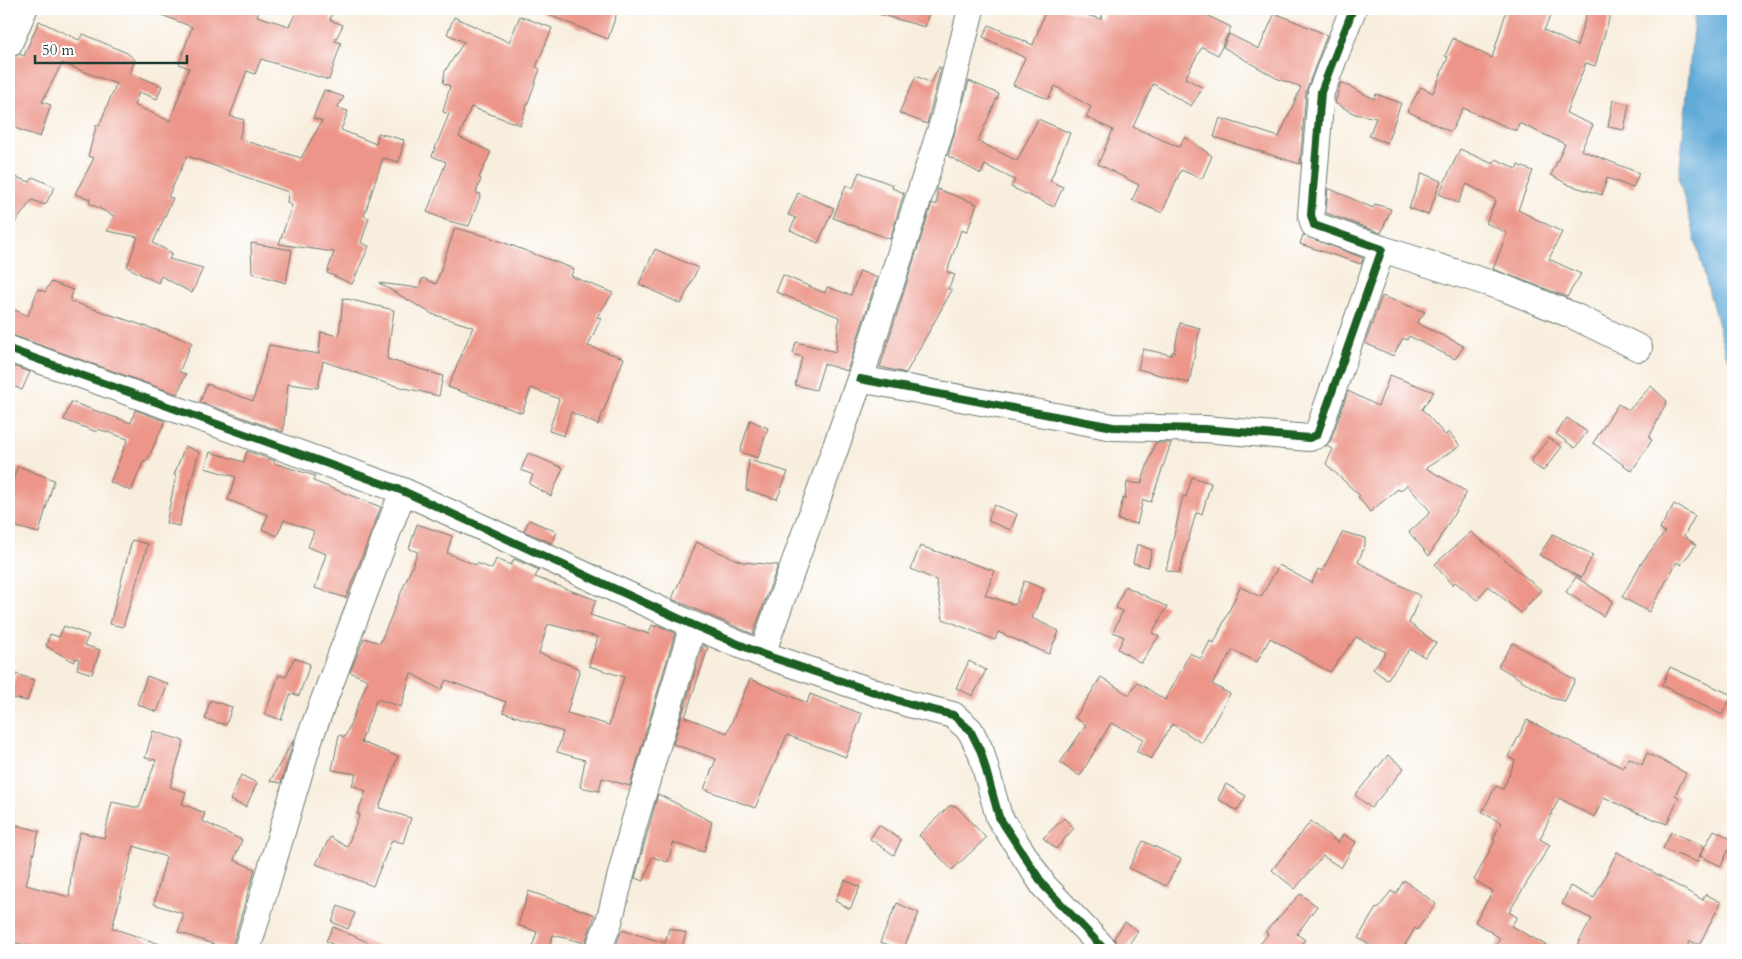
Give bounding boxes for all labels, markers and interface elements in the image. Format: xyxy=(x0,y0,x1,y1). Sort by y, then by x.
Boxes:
scale bar xyxy=(35,32,188,64)
text: 50 m xyxy=(42,40,74,60)

